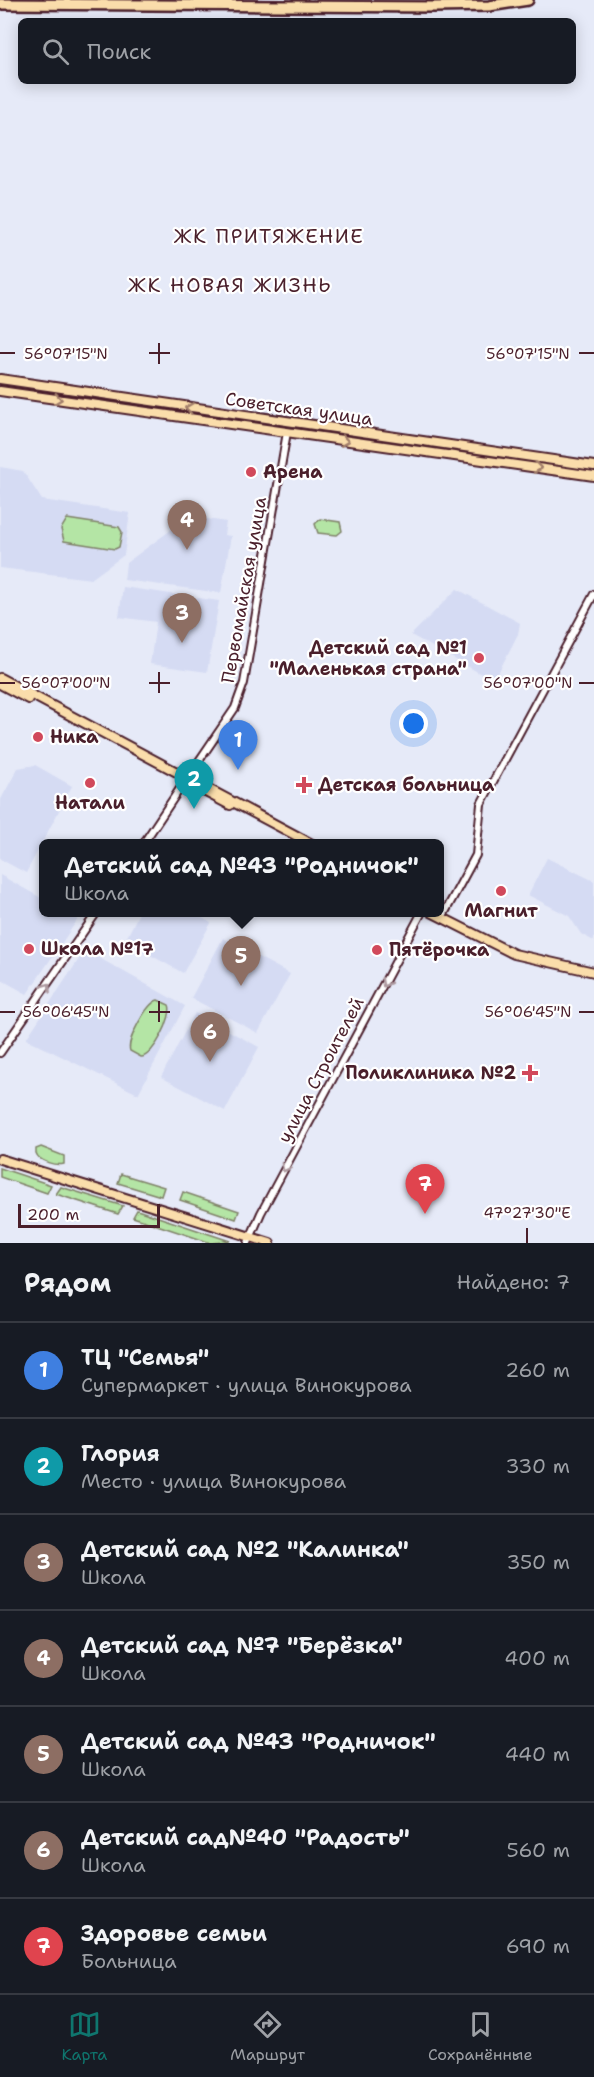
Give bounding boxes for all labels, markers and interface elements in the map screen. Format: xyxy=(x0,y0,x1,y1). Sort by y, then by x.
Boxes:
search box xyxy=(18,18,576,84)
icon: search xyxy=(39,35,72,68)
text: Поиск xyxy=(87,37,151,66)
district label: ЖК ПРИТЯЖЕНИЕ xyxy=(174,223,364,249)
district label: ЖК НОВАЯ ЖИЗНЬ xyxy=(128,272,332,298)
text: 56°07'15"N xyxy=(24,344,108,364)
text: 56°07'15"N xyxy=(486,344,570,364)
street label: Советская улица xyxy=(224,387,374,431)
one-way arrow xyxy=(53,392,63,405)
one-way arrow xyxy=(185,402,194,414)
one-way arrow xyxy=(340,434,350,446)
place label: Арена xyxy=(263,460,323,484)
one-way arrow xyxy=(533,461,543,473)
marker: Арена xyxy=(244,465,258,479)
street label: Первомайская улица xyxy=(216,495,272,685)
pin: 4 xyxy=(168,500,207,550)
pin: 3 xyxy=(162,594,201,643)
place label: Детский сад №1 "Маленькая страна" xyxy=(270,636,467,681)
marker: Детский сад №1 "Маленькая страна" xyxy=(472,651,486,665)
text: 56°07'00"N xyxy=(21,673,111,693)
text: 56°07'00"N xyxy=(483,673,573,693)
your location xyxy=(399,709,428,738)
pin: 1 xyxy=(218,720,258,770)
place label: Ника xyxy=(50,725,99,749)
marker: Ника xyxy=(31,730,45,744)
pin: 2 xyxy=(174,760,214,809)
place label: Детская больница xyxy=(318,773,495,797)
marker: Натали xyxy=(83,776,97,790)
marker: Детская больница xyxy=(295,776,313,794)
place label: Натали xyxy=(55,791,125,815)
popup xyxy=(39,839,444,917)
text: Детский сад №43 "Родничок" xyxy=(64,851,419,880)
text: Школа xyxy=(64,880,129,906)
marker: Магнит xyxy=(494,884,508,898)
place label: Магнит xyxy=(464,899,538,923)
pin: 5 xyxy=(222,936,260,986)
place label: Школа №17 xyxy=(41,937,154,961)
place label: Пятёрочка xyxy=(389,938,490,962)
marker: Школа №17 xyxy=(22,942,36,956)
marker: Пятёрочка xyxy=(370,943,384,957)
one-way arrow xyxy=(381,976,392,987)
one-way arrow xyxy=(40,982,51,993)
street label: улица Строителей xyxy=(272,993,370,1147)
text: 56°06'45"N xyxy=(23,1002,109,1022)
text: 56°06'45"N xyxy=(485,1002,571,1022)
pin: 6 xyxy=(190,1012,230,1062)
place label: Поликлиника №2 xyxy=(345,1061,516,1085)
marker: Поликлиника №2 xyxy=(521,1064,539,1082)
one-way arrow xyxy=(281,1162,292,1172)
pin: 7 xyxy=(406,1164,444,1214)
scale bar xyxy=(18,1201,160,1228)
text: 47°27'30"E xyxy=(483,1203,571,1223)
text: 200 m xyxy=(27,1204,79,1225)
text: Рядом xyxy=(24,1265,111,1300)
text: Найдено: 7 xyxy=(457,1269,570,1295)
text: ТЦ "Семья" xyxy=(81,1343,209,1372)
text: 1 xyxy=(39,1357,48,1383)
text: 260 m xyxy=(505,1357,570,1383)
text: Супермаркет · улица Винокурова xyxy=(81,1372,412,1398)
text: Глория xyxy=(81,1439,160,1468)
text: 2 xyxy=(37,1453,51,1479)
text: 330 m xyxy=(506,1453,570,1479)
text: Место · улица Винокурова xyxy=(81,1468,346,1494)
text: Детский сад №2 "Калинка" xyxy=(81,1535,409,1564)
text: 3 xyxy=(37,1549,51,1575)
text: 350 m xyxy=(506,1549,570,1575)
text: Школа xyxy=(81,1564,146,1590)
text: Детский сад №7 "Берёзка" xyxy=(81,1631,403,1660)
text: 4 xyxy=(37,1645,51,1671)
text: 400 m xyxy=(504,1645,570,1671)
text: Школа xyxy=(81,1660,146,1686)
text: Детский сад №43 "Родничок" xyxy=(81,1727,436,1756)
text: 5 xyxy=(37,1741,50,1767)
text: 440 m xyxy=(505,1741,570,1767)
text: Школа xyxy=(81,1756,146,1782)
text: Детский сад№40 "Радость" xyxy=(81,1823,410,1852)
text: 6 xyxy=(37,1837,51,1863)
text: 560 m xyxy=(507,1837,570,1863)
text: Школа xyxy=(81,1852,146,1878)
text: Здоровье семьи xyxy=(81,1919,267,1948)
text: 7 xyxy=(37,1933,51,1959)
text: 690 m xyxy=(506,1933,570,1959)
text: Больница xyxy=(81,1948,177,1974)
tab: Карта xyxy=(62,2008,107,2065)
tab: Маршрут xyxy=(230,2008,305,2065)
tab: Сохранённые xyxy=(428,2008,532,2065)

